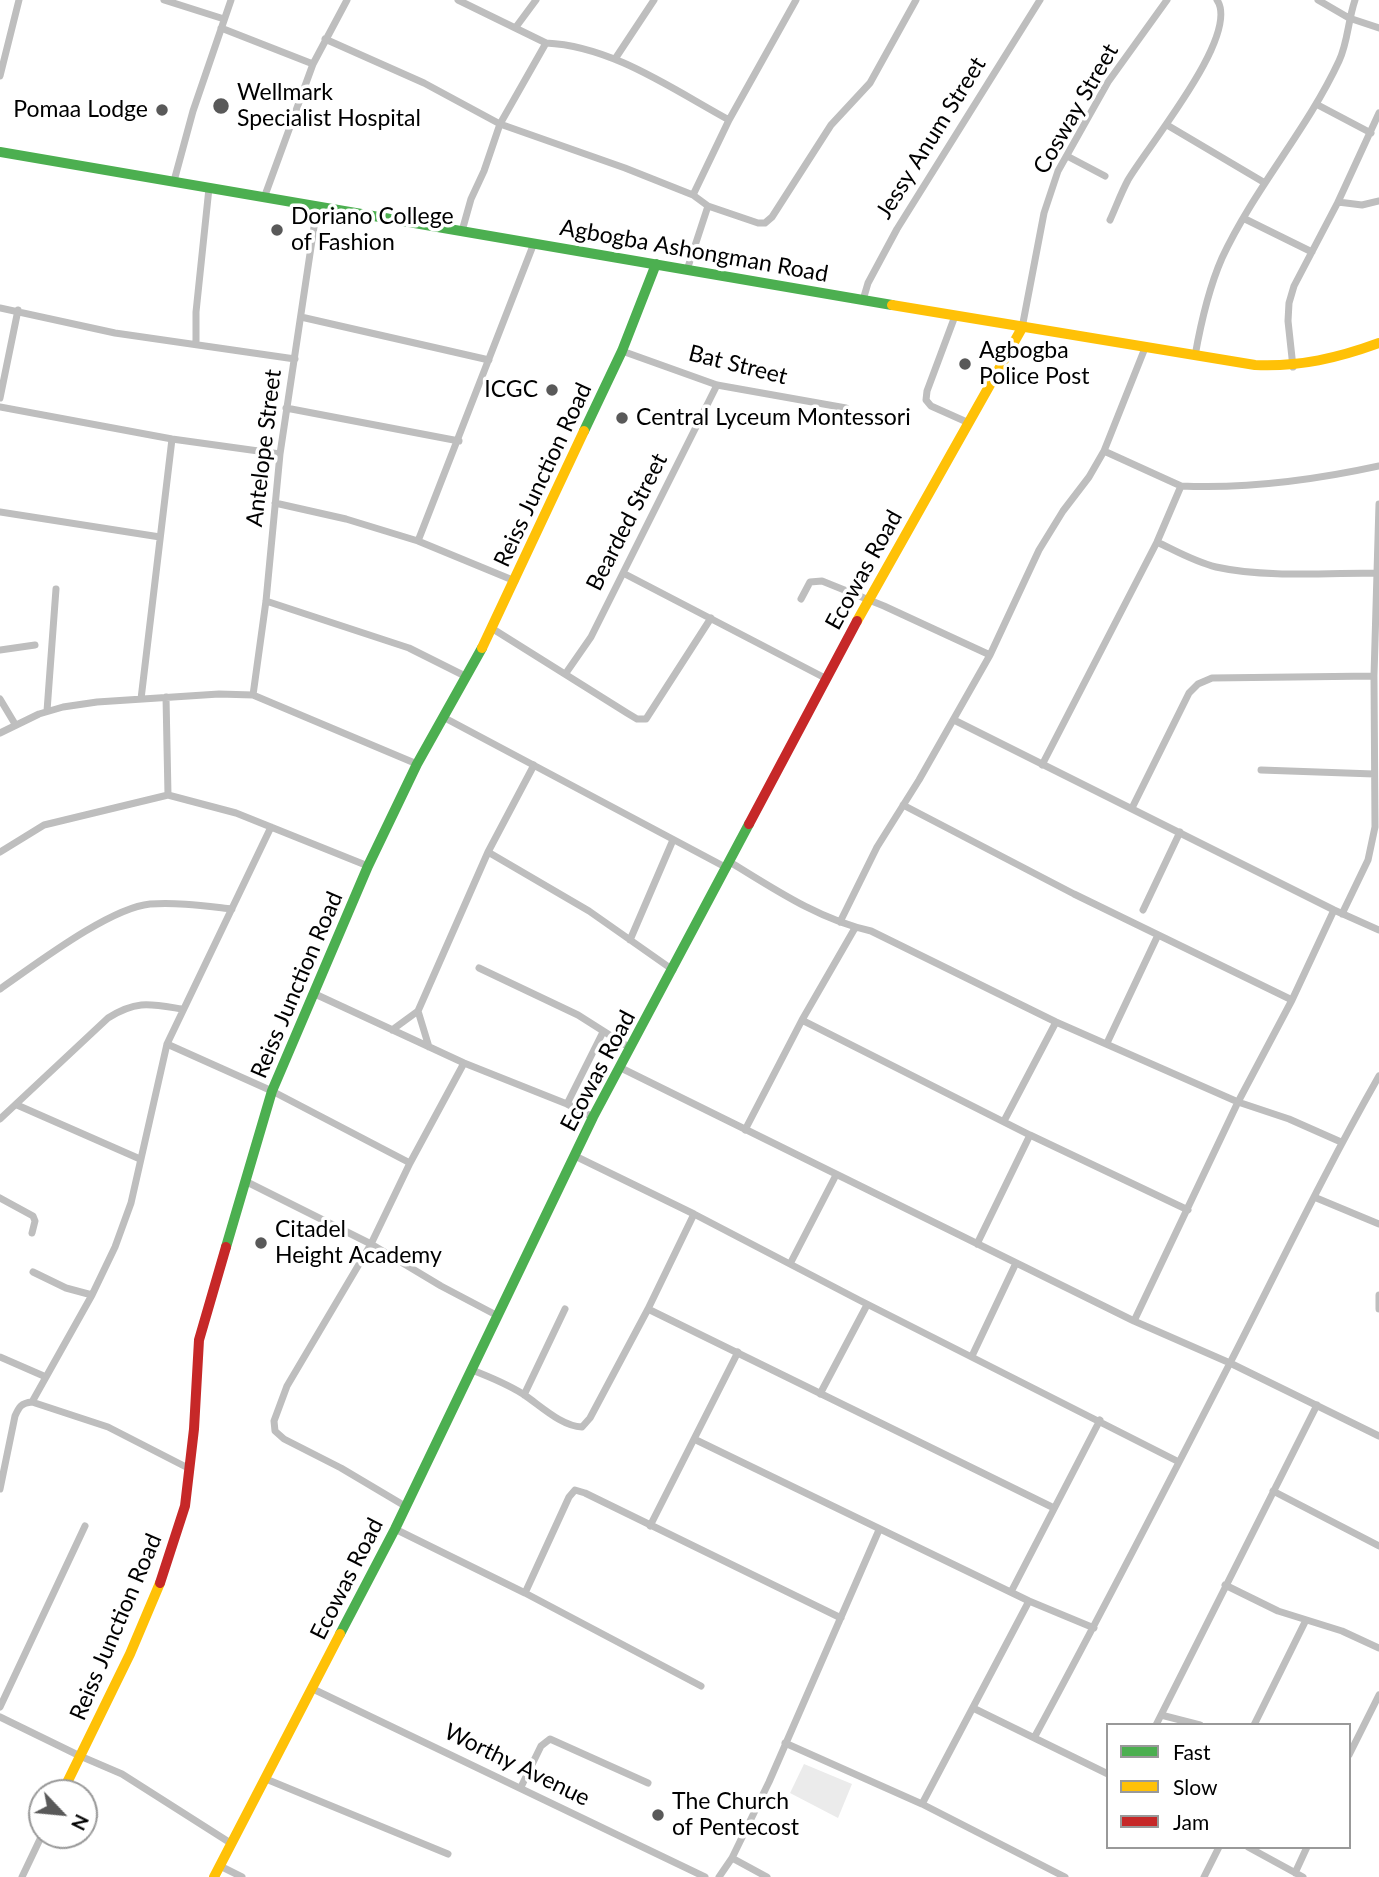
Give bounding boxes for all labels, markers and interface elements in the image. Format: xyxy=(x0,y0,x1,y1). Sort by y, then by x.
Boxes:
street label: Cosway Street xyxy=(1028,39,1124,179)
street label: Jessy Anum Street xyxy=(870,52,992,224)
place label: Wellmark Specialist Hospital xyxy=(237,79,421,133)
place label: Pomaa Lodge xyxy=(13,96,148,124)
marker: Wellmark Specialist Hospital xyxy=(211,96,231,116)
marker: Pomaa Lodge xyxy=(154,102,170,118)
place label: Doriano College of Fashion xyxy=(291,203,454,257)
street label: Agbogba Ashongman Road xyxy=(558,214,830,288)
marker: Doriano College of Fashion xyxy=(269,222,285,238)
place label: Agbogba Police Post xyxy=(979,337,1089,391)
street label: Bat Street xyxy=(686,339,790,391)
marker: Agbogba Police Post xyxy=(957,356,973,372)
street label: Antelope Street xyxy=(241,368,287,528)
place label: ICGC xyxy=(484,376,538,404)
street label: Reiss Junction Road xyxy=(488,378,598,572)
marker: ICGC xyxy=(544,382,560,398)
place label: Central Lyceum Montessori xyxy=(636,404,911,432)
marker: Central Lyceum Montessori xyxy=(614,410,630,426)
street label: Bearded Street xyxy=(581,449,673,595)
street label: Ecowas Road xyxy=(820,505,908,635)
street label: Reiss Junction Road xyxy=(245,888,349,1082)
street label: Ecowas Road xyxy=(555,1006,641,1136)
place label: Citadel Height Academy xyxy=(275,1216,442,1270)
marker: Citadel Height Academy xyxy=(253,1235,269,1251)
street label: Ecowas Road xyxy=(305,1514,389,1644)
street label: Reiss Junction Road xyxy=(64,1530,168,1724)
street label: Worthy Avenue xyxy=(440,1718,594,1812)
legend xyxy=(1106,1723,1351,1849)
text: Fast xyxy=(1173,1739,1210,1764)
text: Slow xyxy=(1173,1774,1217,1799)
north arrow xyxy=(28,1779,98,1849)
place label: The Church of Pentecost xyxy=(672,1788,799,1842)
marker: The Church of Pentecost xyxy=(650,1807,666,1823)
text: Jam xyxy=(1173,1809,1209,1834)
text: N xyxy=(67,1811,94,1834)

